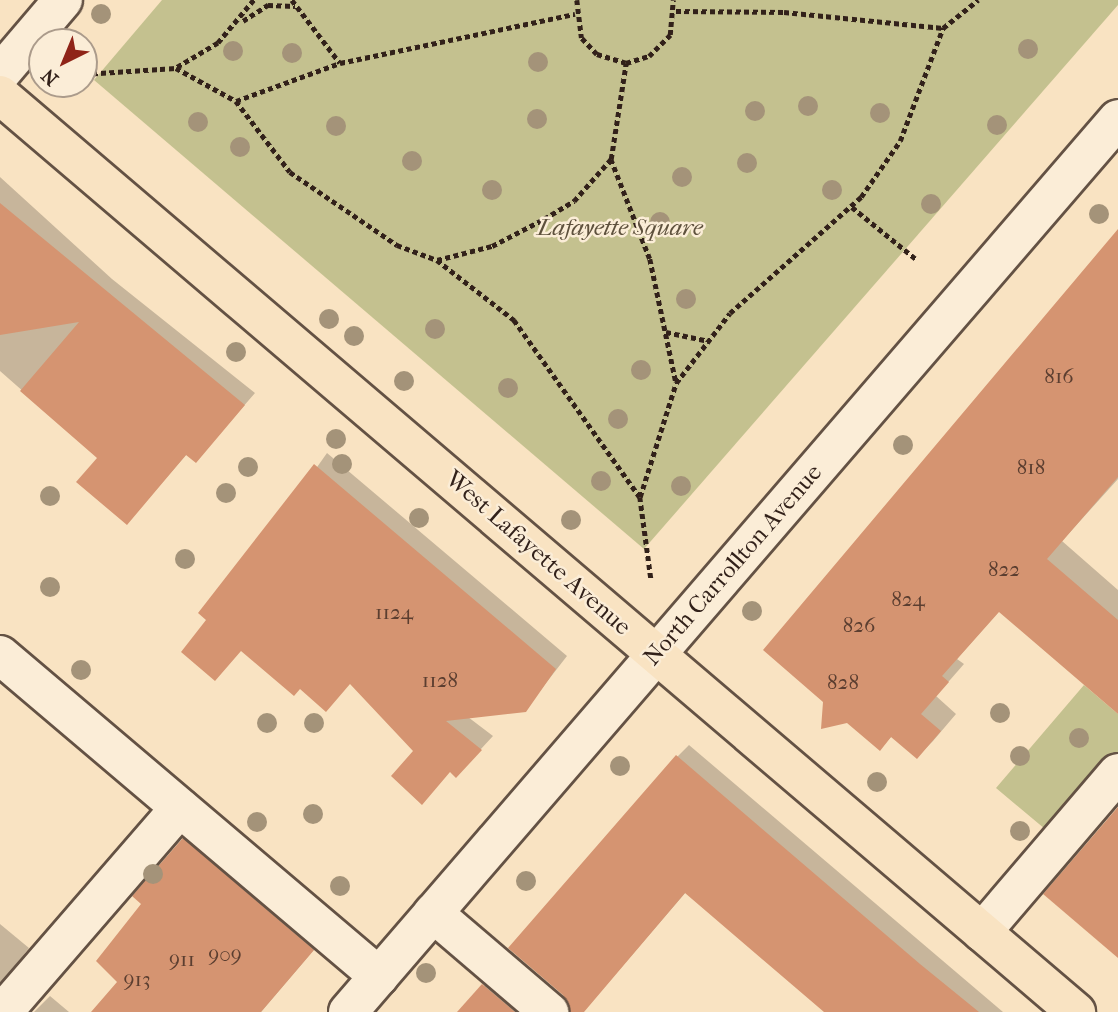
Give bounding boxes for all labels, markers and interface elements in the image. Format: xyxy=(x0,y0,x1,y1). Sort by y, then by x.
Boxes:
north arrow xyxy=(28,28,98,98)
text: N xyxy=(37,64,63,90)
park label: Lafayette Square xyxy=(537,214,703,242)
house number: 816 xyxy=(1044,363,1074,389)
house number: 818 xyxy=(1017,454,1045,480)
street label: North Carrollton Avenue xyxy=(638,459,828,671)
street label: West Lafayette Avenue xyxy=(439,465,637,641)
house number: 822 xyxy=(988,556,1020,582)
house number: 824 xyxy=(891,586,925,612)
house number: 1124 xyxy=(375,599,413,625)
house number: 826 xyxy=(843,612,875,638)
house number: 1128 xyxy=(422,667,458,693)
house number: 828 xyxy=(827,669,859,695)
house number: 909 xyxy=(208,941,242,967)
house number: 911 xyxy=(169,946,195,972)
house number: 913 xyxy=(123,966,151,992)

